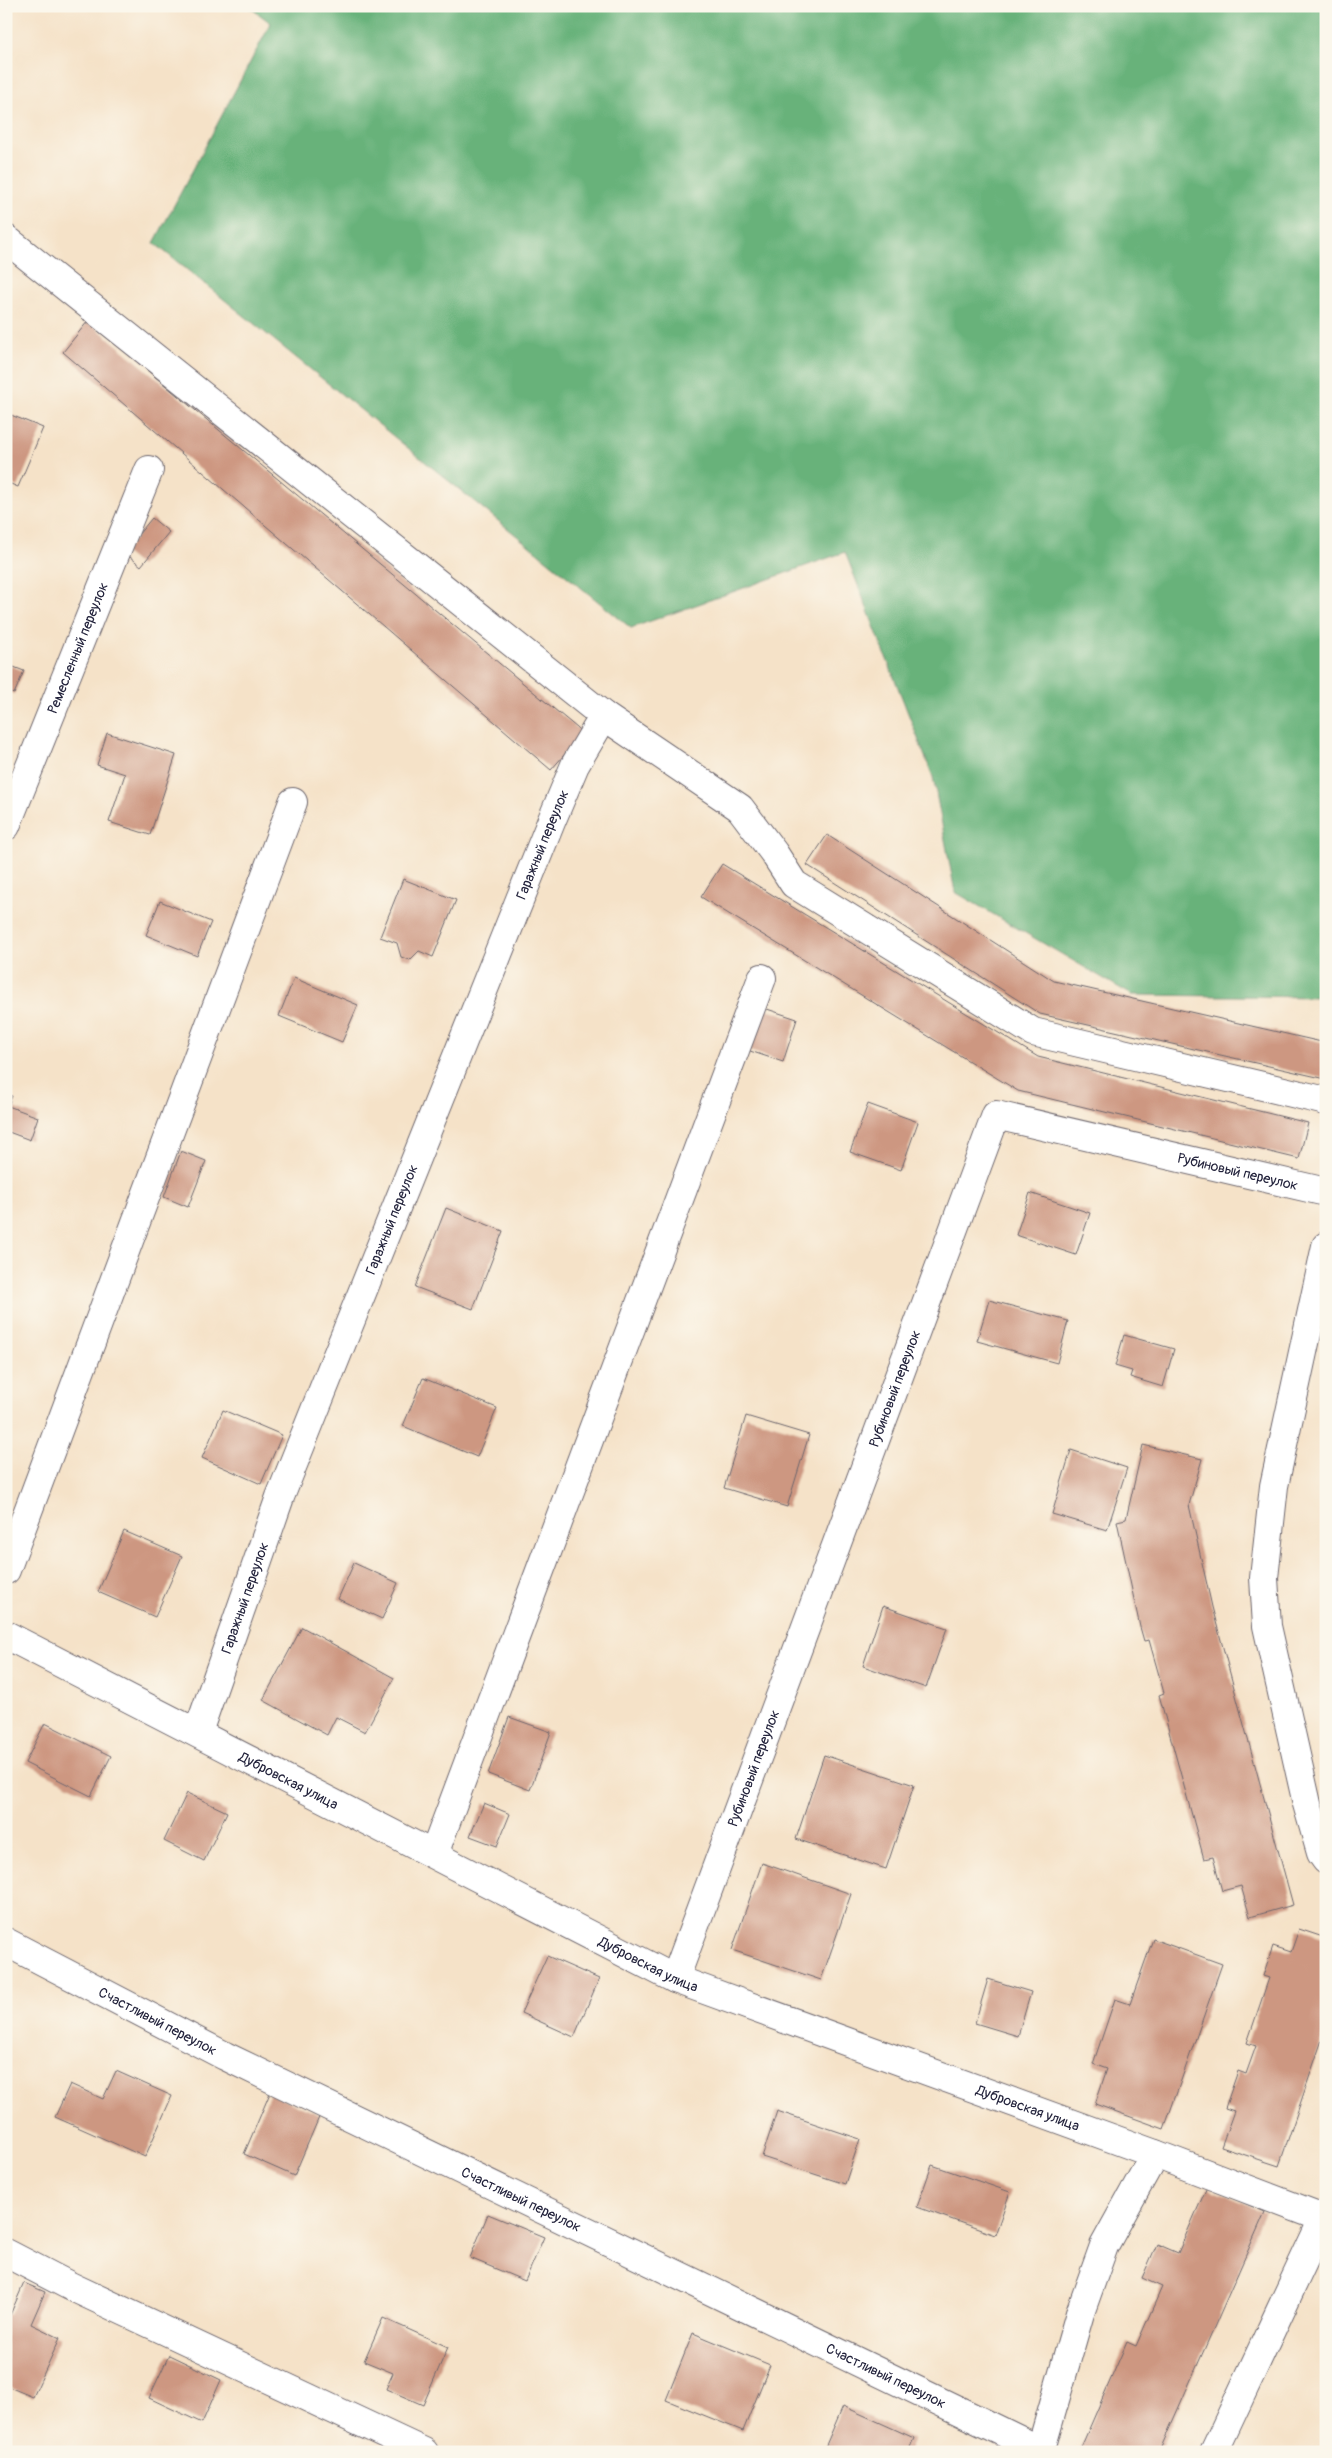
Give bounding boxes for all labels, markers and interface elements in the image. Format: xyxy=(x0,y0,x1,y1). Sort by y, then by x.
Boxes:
street label: Ремесленный переулок xyxy=(44,580,112,716)
street label: Гаражный переулок xyxy=(512,787,572,902)
street label: Рубиновый переулок xyxy=(1176,1149,1300,1194)
street label: Гаражный переулок xyxy=(362,1162,421,1277)
street label: Рубиновый переулок xyxy=(865,1328,924,1449)
street label: Гаражный переулок xyxy=(218,1540,272,1656)
street label: Рубиновый переулок xyxy=(724,1707,783,1829)
street label: Дубровская улица xyxy=(236,1748,341,1813)
street label: Дубровская улица xyxy=(595,1932,701,1995)
street label: Счастливый переулок xyxy=(96,1983,220,2059)
street label: Дубровская улица xyxy=(973,2081,1082,2134)
street label: Счастливый переулок xyxy=(459,2163,584,2235)
street label: Счастливый переулок xyxy=(823,2339,949,2412)

